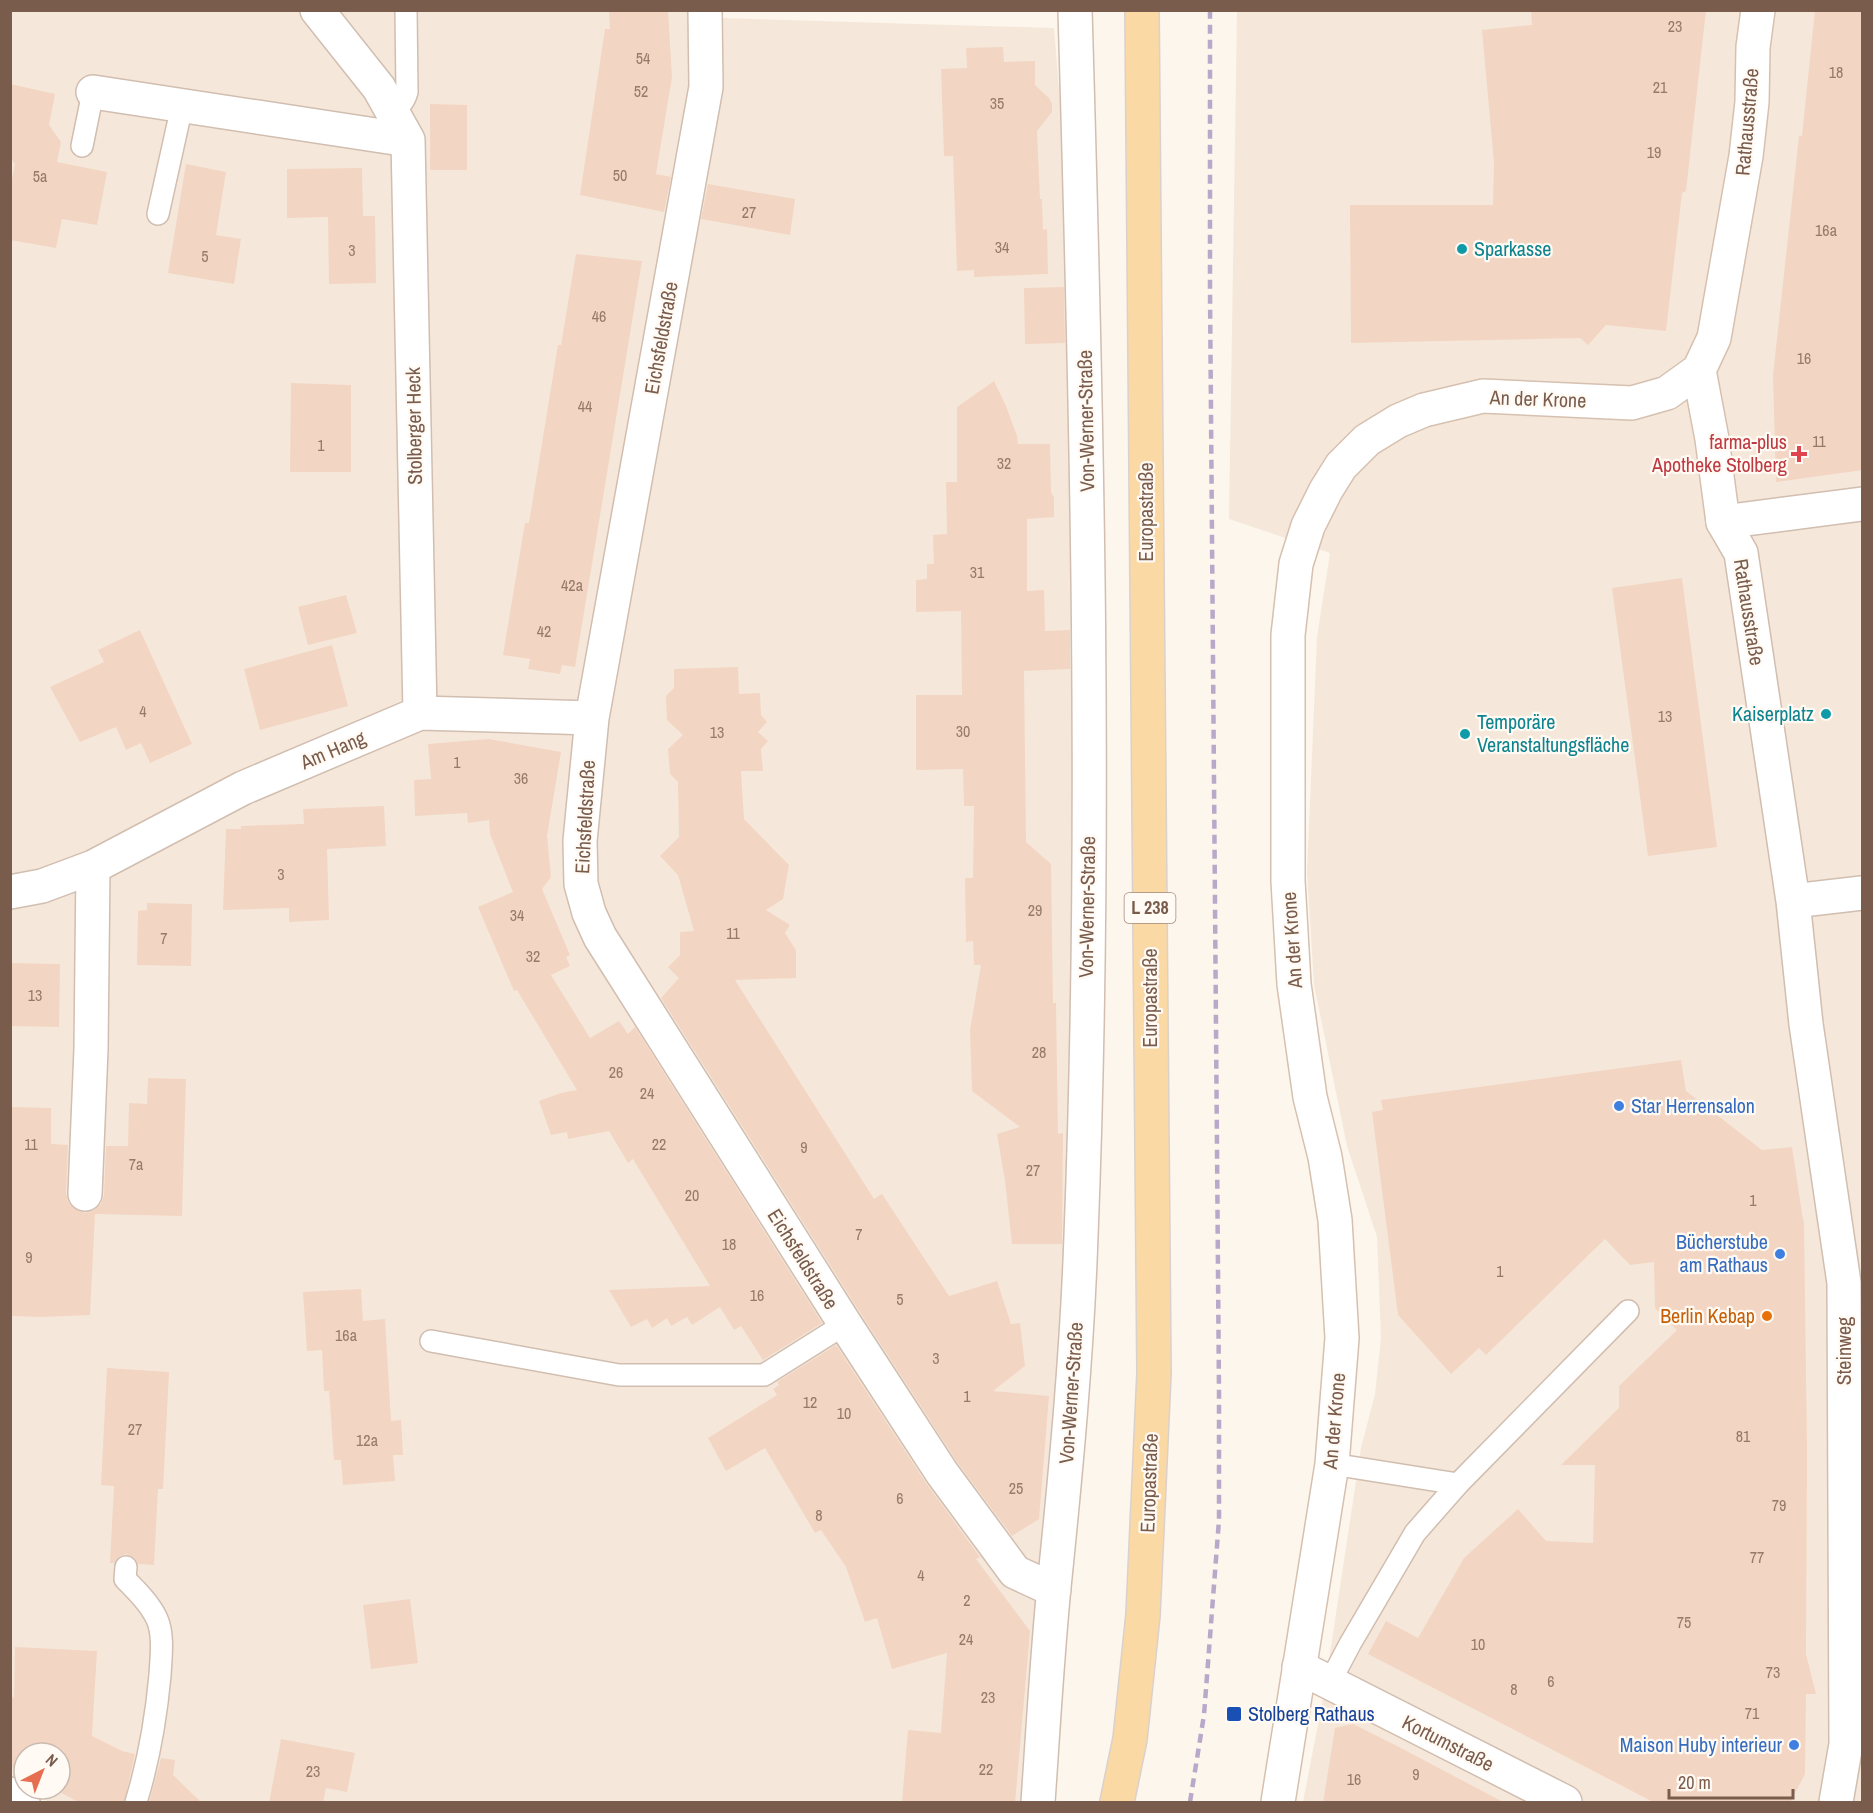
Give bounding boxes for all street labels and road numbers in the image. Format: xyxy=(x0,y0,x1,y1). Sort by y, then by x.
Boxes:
street label: Rathausstraße xyxy=(1728,67,1765,177)
street label: Eichsfeldstraße xyxy=(637,279,684,396)
street label: Von-Werner-Straße xyxy=(1071,350,1100,492)
street label: Stolberger Heck xyxy=(399,366,428,485)
street label: An der Krone xyxy=(1488,383,1587,414)
street label: Europastraße xyxy=(1132,462,1159,562)
street label: Rathausstraße xyxy=(1728,557,1771,667)
street label: Am Hang xyxy=(295,724,370,776)
street label: Eichsfeldstraße xyxy=(568,759,601,875)
street label: Von-Werner-Straße xyxy=(1072,836,1101,978)
street label: An der Krone xyxy=(1275,891,1308,990)
road number: L 238 xyxy=(1124,893,1176,923)
street label: Europastraße xyxy=(1136,948,1163,1048)
street label: Eichsfeldstraße xyxy=(762,1203,845,1314)
street label: Steinweg xyxy=(1830,1317,1857,1385)
street label: Von-Werner-Straße xyxy=(1052,1321,1089,1465)
street label: An der Krone xyxy=(1316,1372,1351,1471)
street label: Europastraße xyxy=(1133,1433,1164,1533)
street label: Kortumstraße xyxy=(1398,1708,1499,1777)

